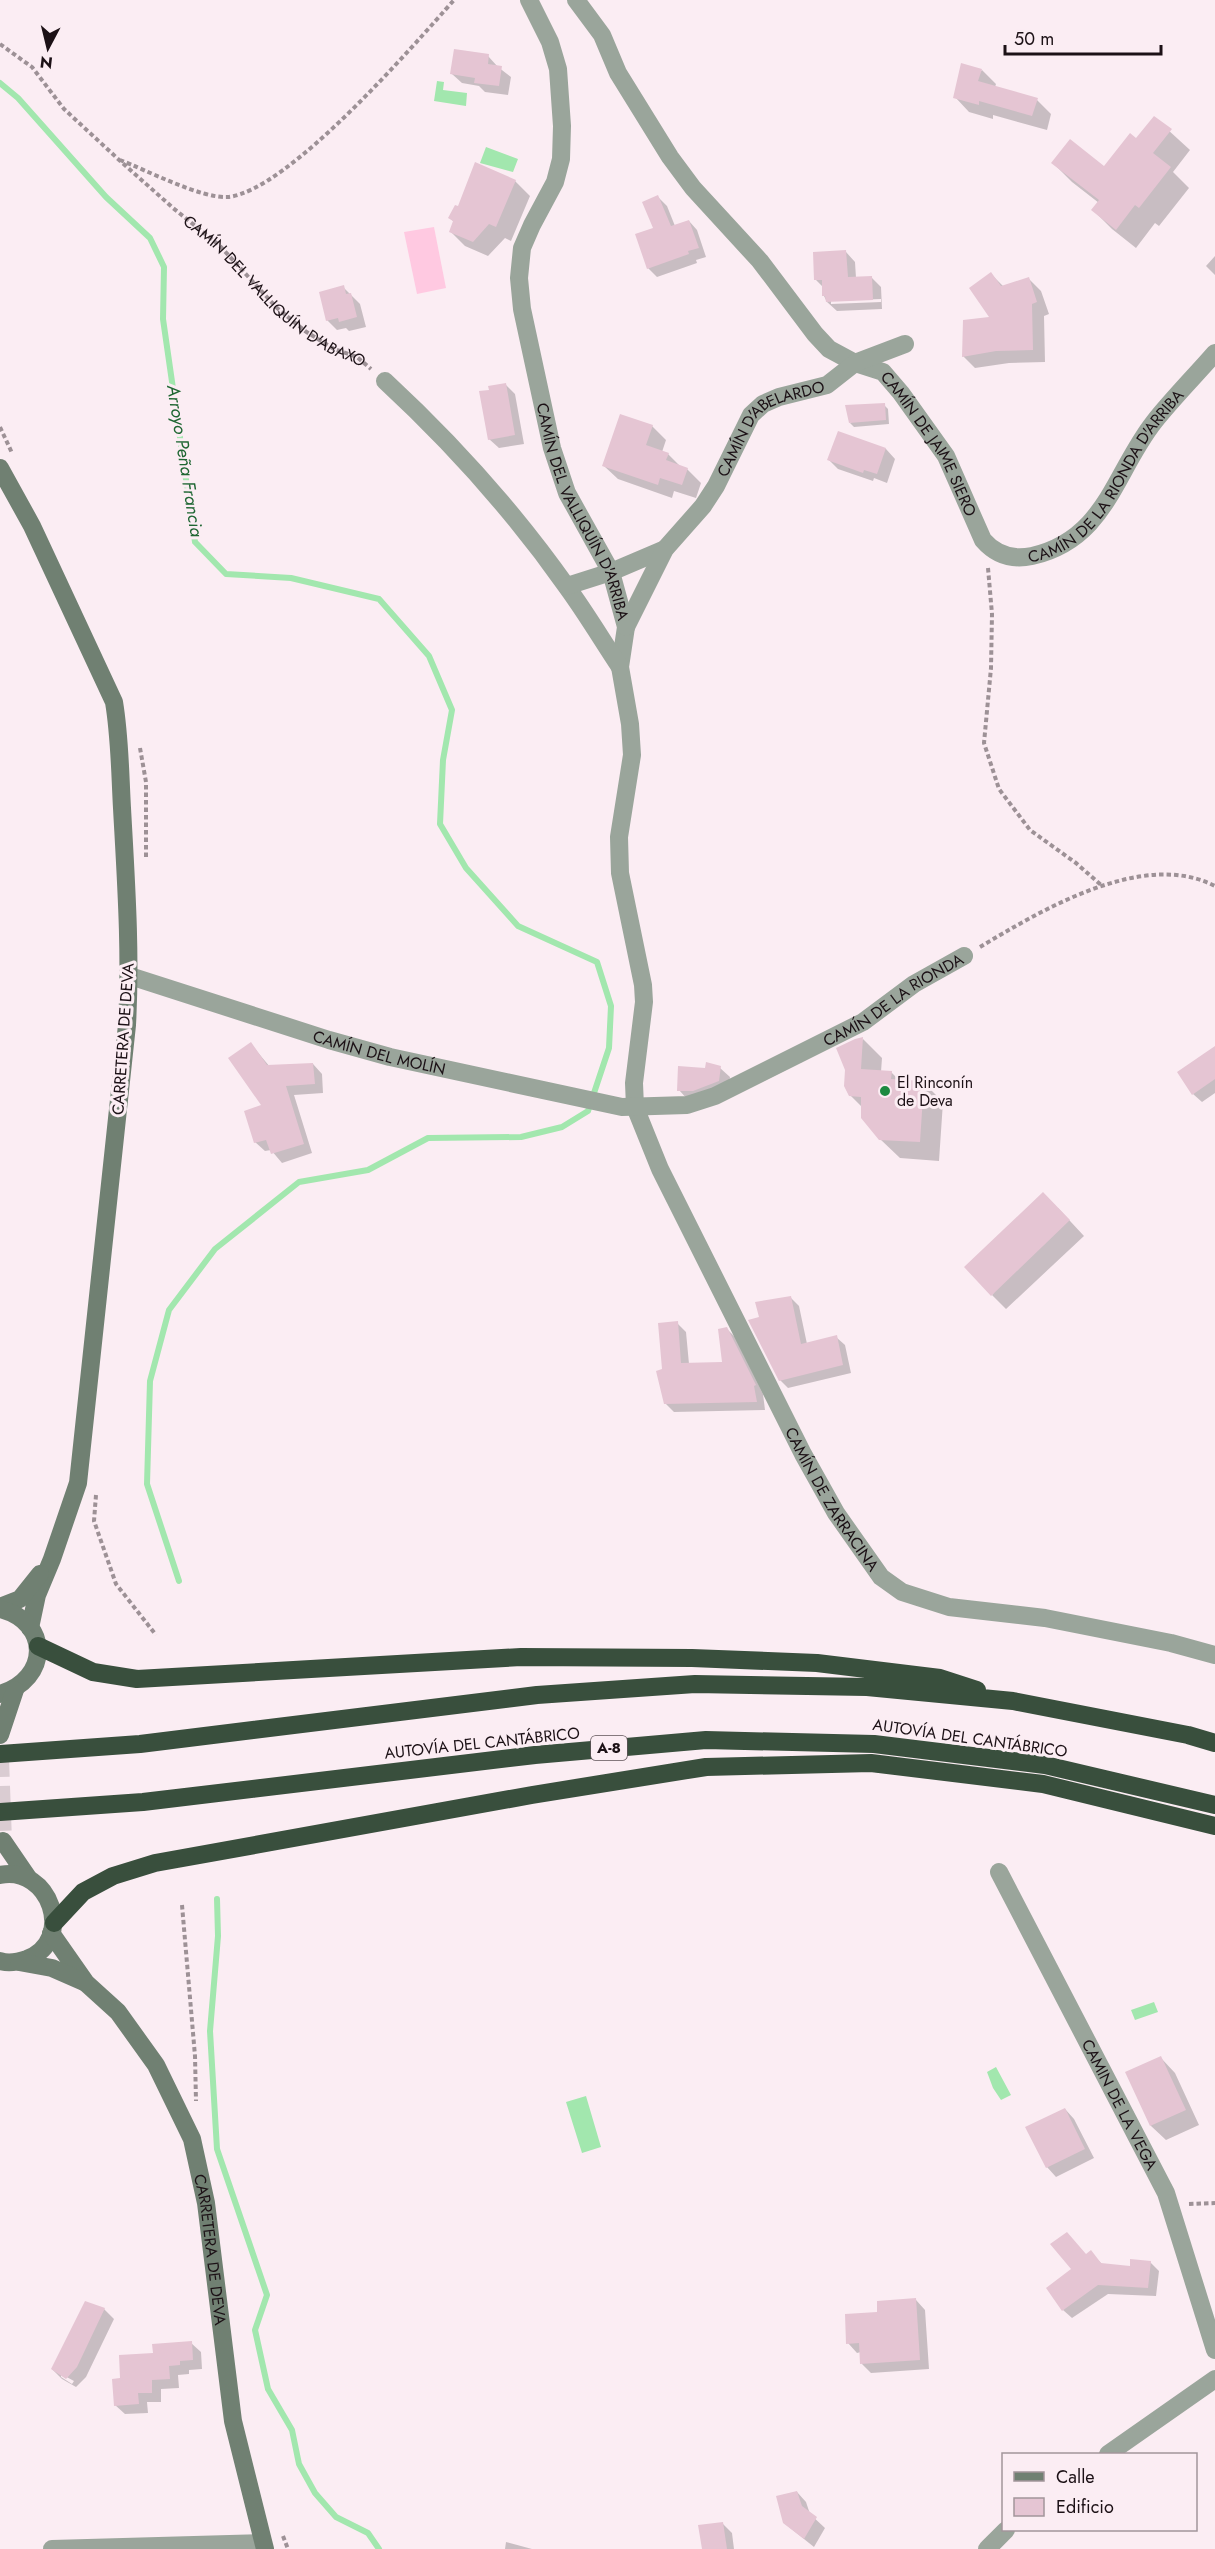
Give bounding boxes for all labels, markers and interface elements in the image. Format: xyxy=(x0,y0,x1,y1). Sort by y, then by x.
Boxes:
north arrow xyxy=(18,18,78,78)
scale bar xyxy=(1005,18,1161,56)
text: 50 m xyxy=(1014,26,1054,52)
text: N xyxy=(39,50,54,75)
street label: CAMÍN DEL VALLIQUÍN D'ABAXO xyxy=(179,209,372,372)
street label: CAMÍN DE JAIME SIERO xyxy=(875,366,983,520)
street label: CAMÍN D'ABELARDO xyxy=(711,375,827,481)
water label: Arroyo Peña Francia xyxy=(160,382,210,539)
street label: CAMÍN DE LA RIONDA D'ARRIBA xyxy=(1025,384,1189,568)
street label: CAMÍN DEL VALLIQUÍN D'ARRIBA xyxy=(531,400,635,623)
street label: CAMÍN DE LA RIONDA xyxy=(819,947,968,1052)
street label: CARRETERA DE DEVA xyxy=(106,962,140,1116)
street label: CAMÍN DEL MOLÍN xyxy=(310,1024,448,1080)
place label: El Rinconín de Deva xyxy=(897,1071,973,1112)
marker: El Rinconín de Deva xyxy=(878,1084,892,1098)
street label: CAMÍN DE ZARRACINA xyxy=(780,1423,885,1576)
street label: AUTOVÍA DEL CANTÁBRICO xyxy=(871,1713,1069,1763)
street label: AUTOVÍA DEL CANTÁBRICO xyxy=(383,1721,581,1765)
road number: A-8 xyxy=(591,1736,627,1760)
street label: CAMIN DE LA VEGA xyxy=(1076,2035,1164,2174)
street label: CARRETERA DE DEVA xyxy=(188,2172,233,2327)
legend xyxy=(1002,2453,1197,2531)
text: Calle xyxy=(1056,2464,1095,2490)
text: Edificio xyxy=(1056,2494,1114,2520)

